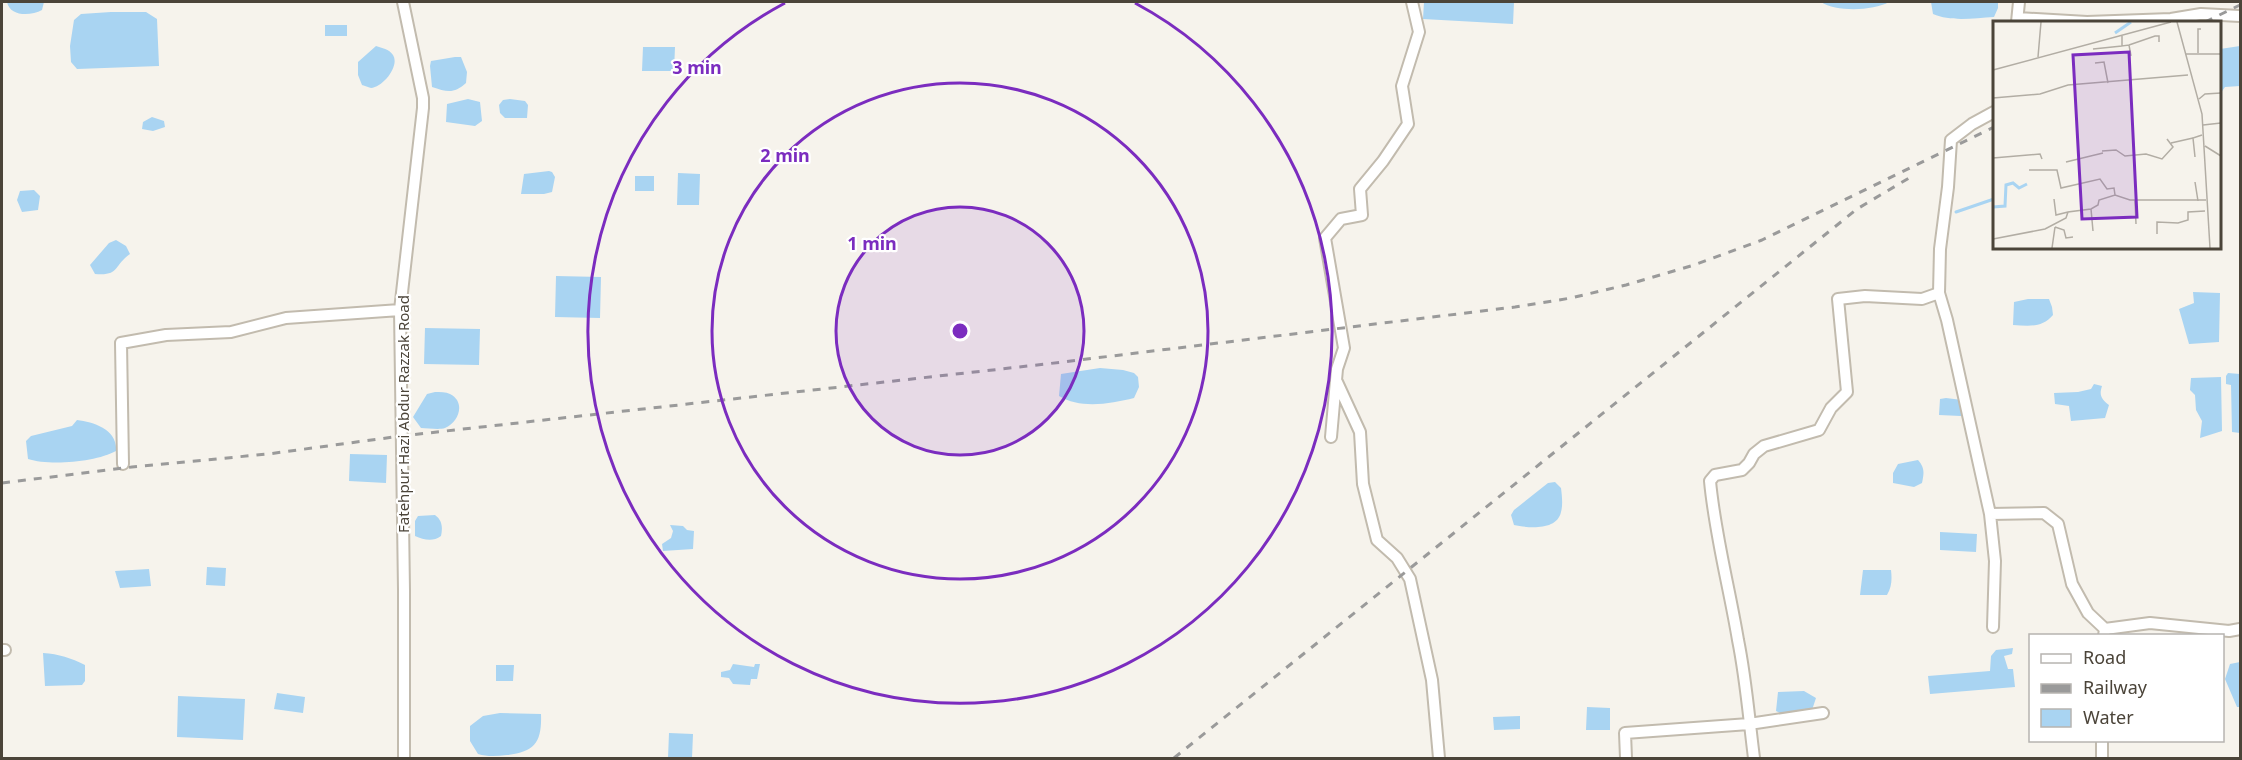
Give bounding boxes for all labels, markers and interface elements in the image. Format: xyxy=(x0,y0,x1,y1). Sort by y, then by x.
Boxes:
inset map xyxy=(1993,21,2221,249)
text: 3 min xyxy=(672,55,722,79)
text: 2 min xyxy=(760,143,810,167)
text: 1 min xyxy=(847,231,897,255)
street label: Fatehpur Hazi Abdur Razzak Road xyxy=(393,295,413,533)
centre of rings xyxy=(950,321,970,341)
legend xyxy=(2029,634,2224,742)
text: Road xyxy=(2083,645,2126,669)
text: Railway xyxy=(2083,675,2148,699)
text: Water xyxy=(2083,705,2134,729)

